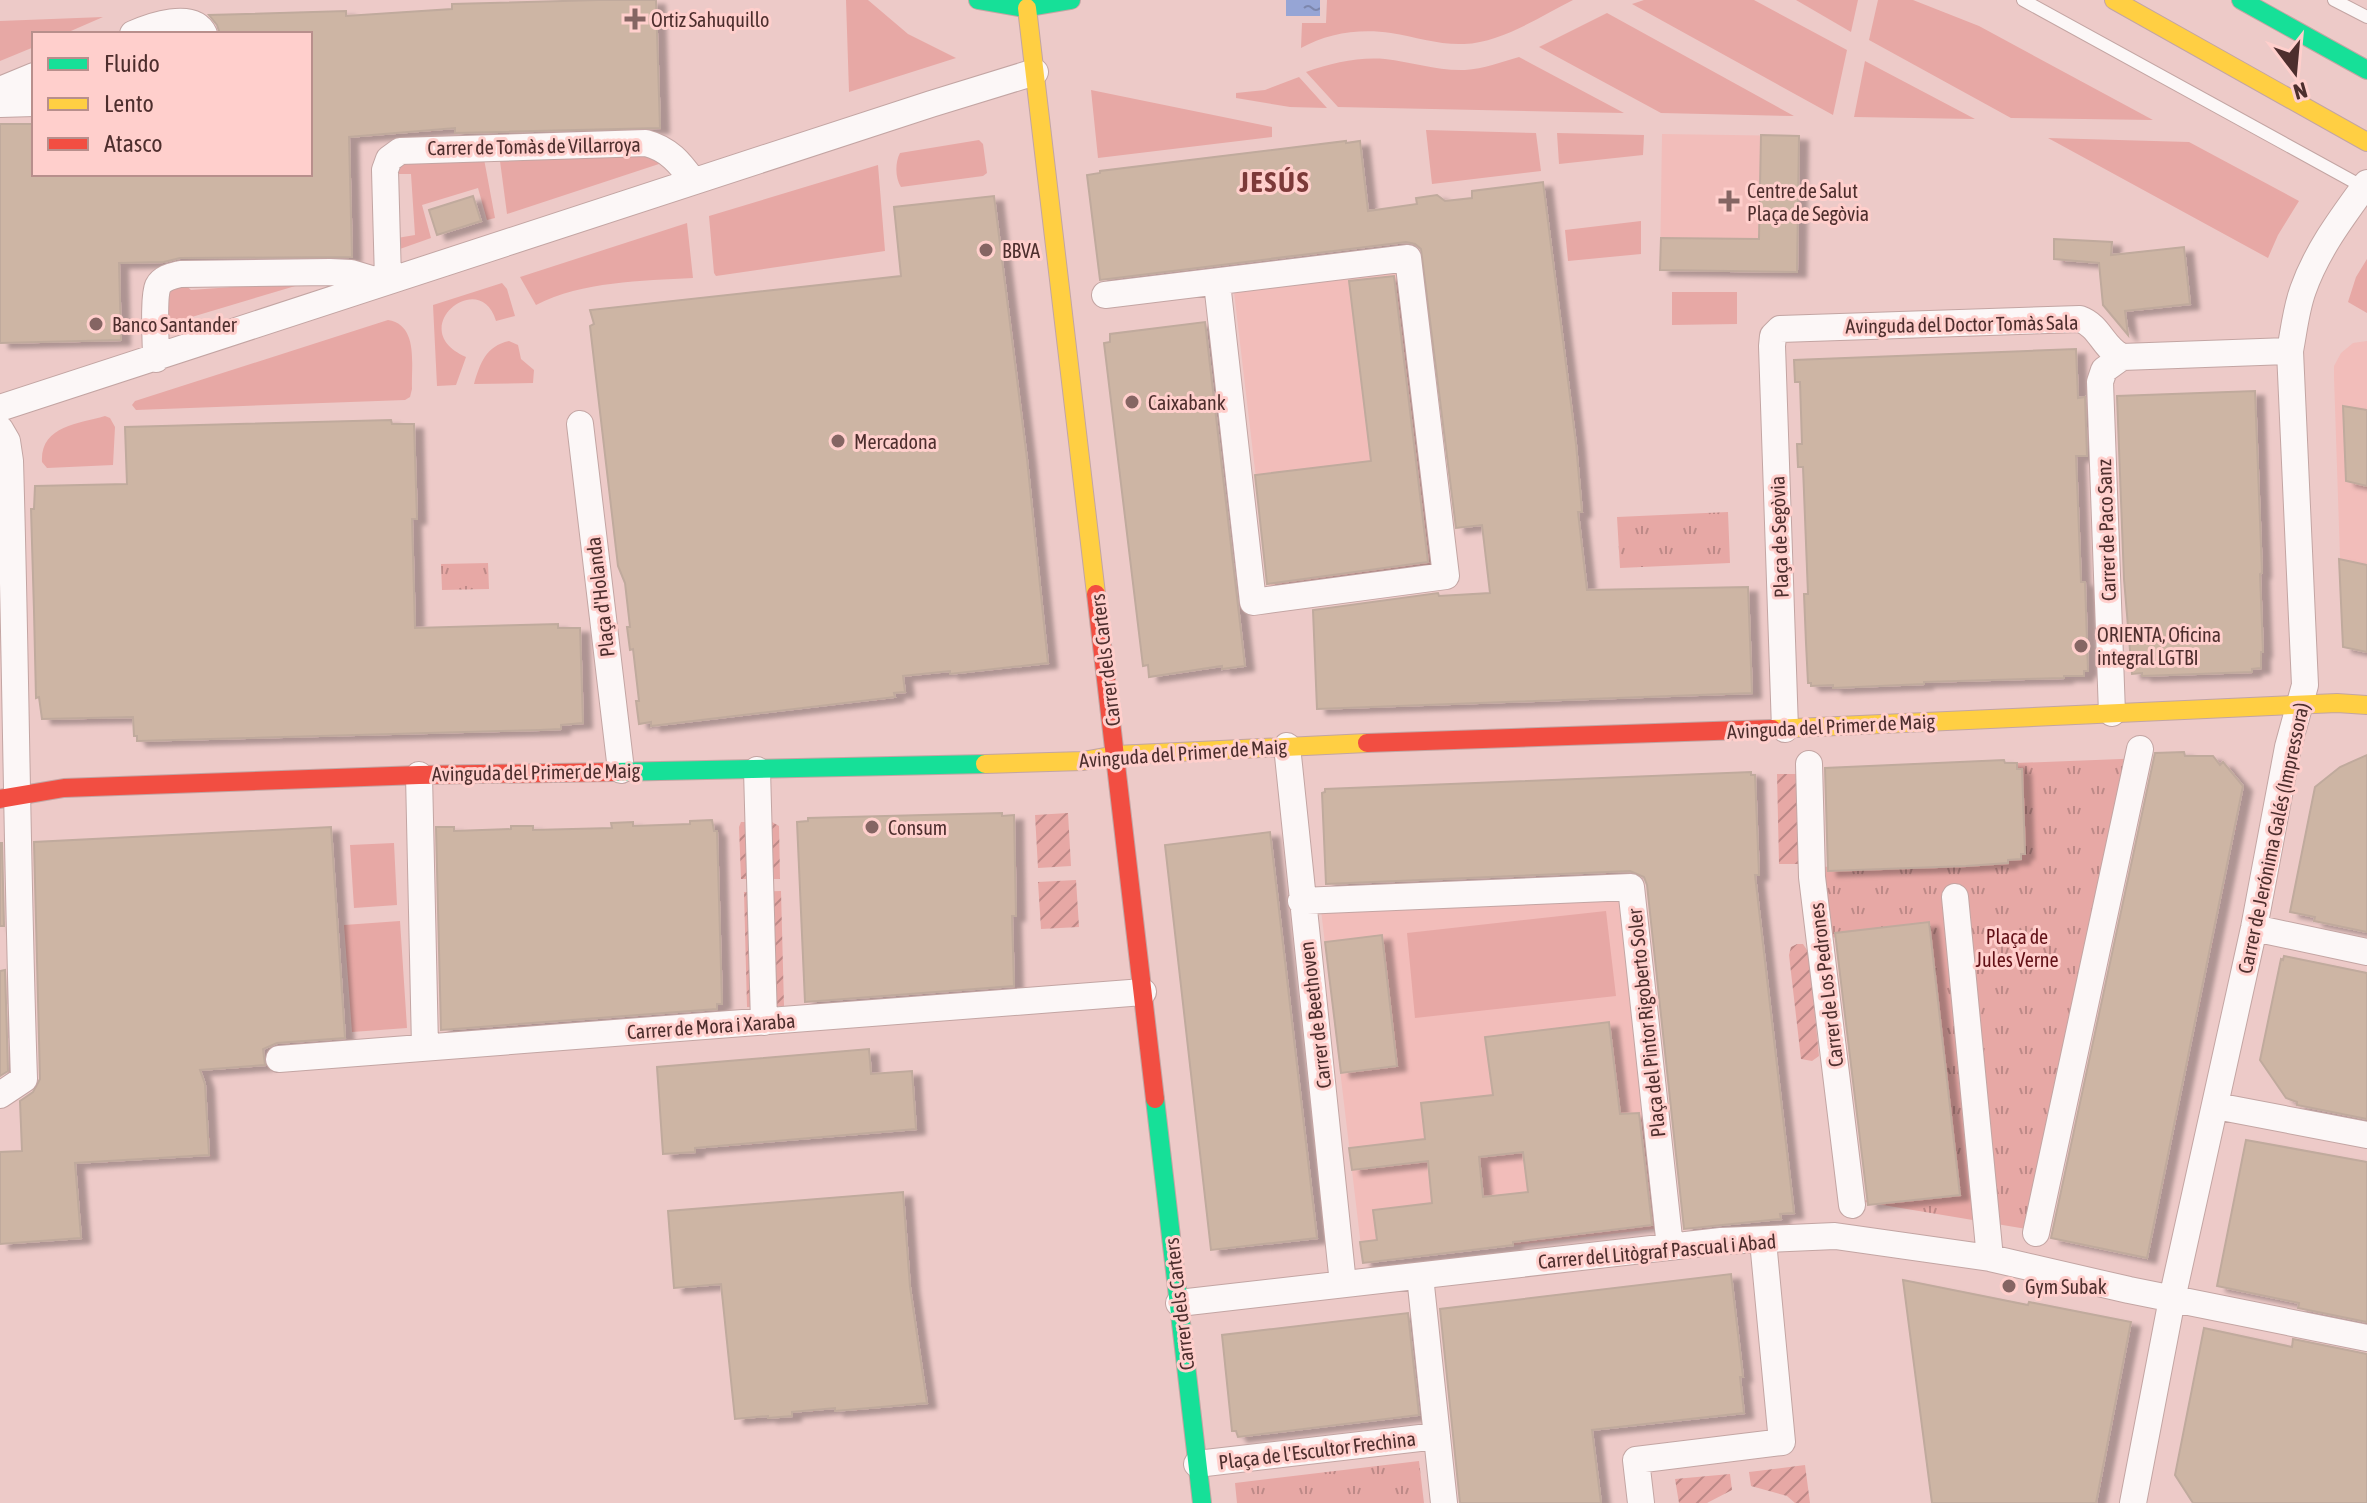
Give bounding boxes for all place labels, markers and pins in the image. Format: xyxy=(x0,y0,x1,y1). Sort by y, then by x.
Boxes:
place label: Ortiz Sahuquillo xyxy=(651,8,769,31)
marker: Ortiz Sahuquillo xyxy=(626,10,644,28)
place label: Centre de Salut Plaça de Segòvia xyxy=(1747,179,1869,225)
marker: Centre de Salut Plaça de Segòvia xyxy=(1718,190,1740,212)
place label: BBVA xyxy=(1002,239,1040,262)
marker: BBVA xyxy=(977,241,995,259)
place label: Banco Santander xyxy=(112,313,238,336)
marker: Banco Santander xyxy=(87,315,105,333)
place label: Caixabank xyxy=(1148,391,1226,414)
marker: Caixabank xyxy=(1123,393,1141,411)
place label: Mercadona xyxy=(854,430,937,453)
marker: Mercadona xyxy=(829,432,847,450)
place label: ORIENTA, Oficina integral LGTBI xyxy=(2097,623,2221,669)
marker: ORIENTA, Oficina integral LGTBI xyxy=(2072,637,2090,655)
place label: Consum xyxy=(888,816,947,839)
marker: Consum xyxy=(863,818,881,836)
place label: Gym Subak xyxy=(2025,1275,2107,1298)
marker: Gym Subak xyxy=(2000,1277,2018,1295)

